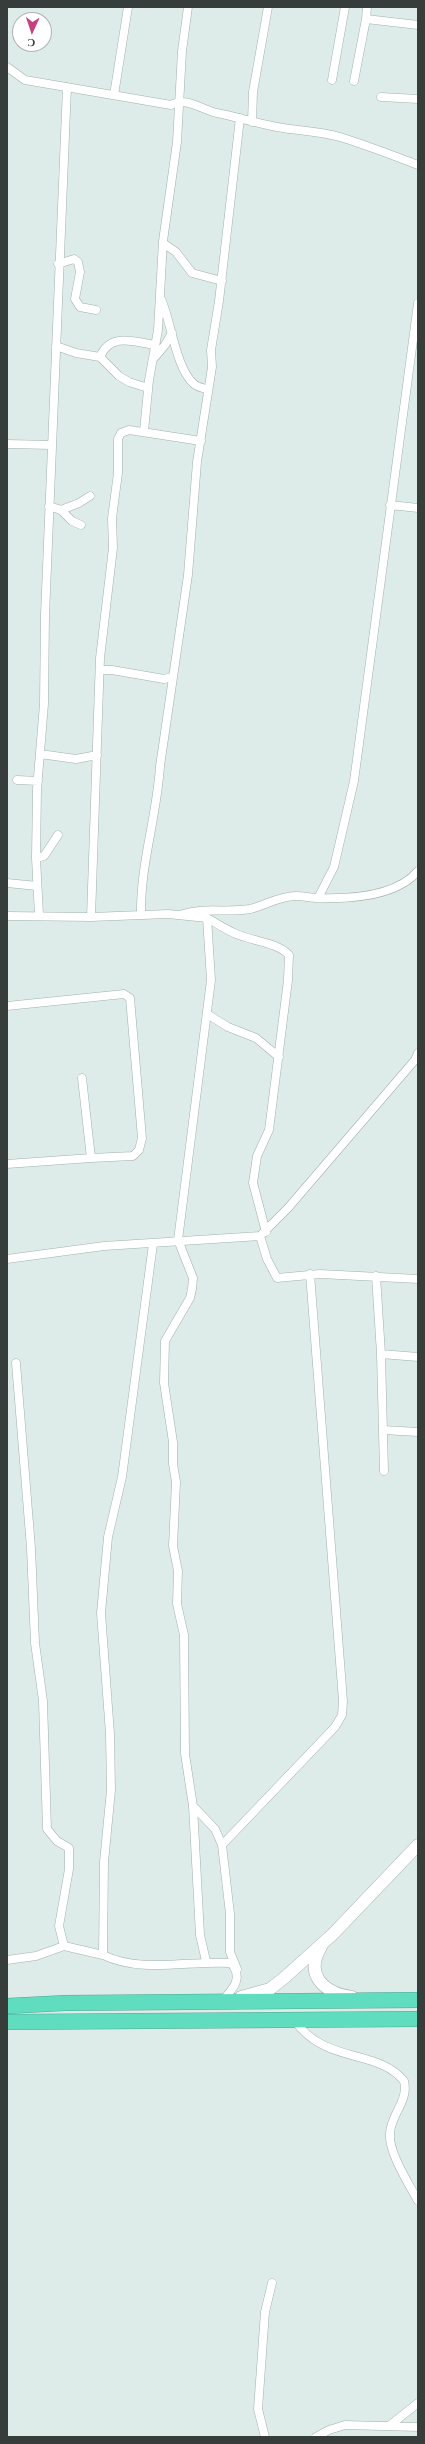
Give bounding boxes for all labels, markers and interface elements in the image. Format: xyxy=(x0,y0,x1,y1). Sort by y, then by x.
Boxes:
north arrow xyxy=(12,12,52,52)
text: С xyxy=(27,37,36,49)

